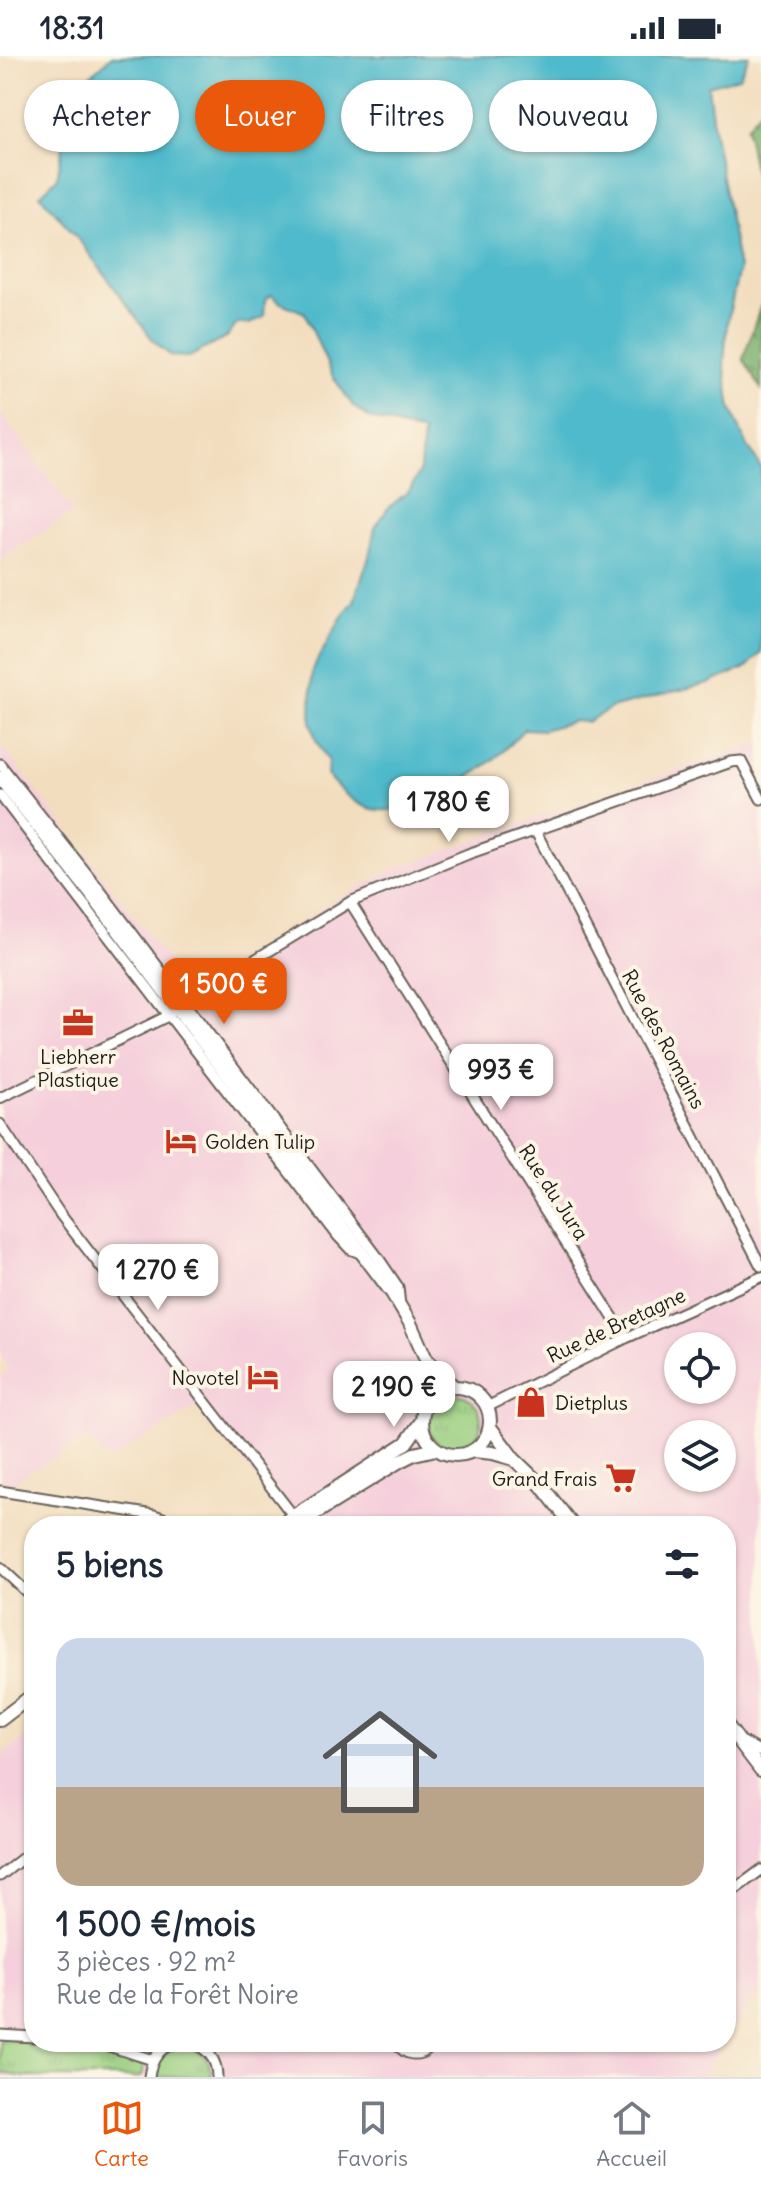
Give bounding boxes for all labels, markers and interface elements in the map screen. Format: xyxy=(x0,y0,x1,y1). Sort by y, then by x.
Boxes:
text: 18:31 xyxy=(40,9,105,47)
chip: Acheter xyxy=(24,80,179,152)
chip: Louer xyxy=(195,80,325,152)
chip: Filtres xyxy=(341,80,473,152)
chip: Nouveau xyxy=(489,80,657,152)
pin: 1 780 € xyxy=(375,776,523,844)
text: 1 780 € xyxy=(407,785,491,818)
pin: 1 500 € xyxy=(150,958,298,1026)
street label: Rue des Romains xyxy=(617,965,711,1113)
text: 1 500 € xyxy=(180,967,268,1000)
office icon: Liebherr Plastique xyxy=(61,1006,95,1040)
place label: Liebherr Plastique xyxy=(37,1044,119,1092)
pin: 993 € xyxy=(445,1044,557,1112)
text: 993 € xyxy=(467,1053,535,1086)
hotel icon: Golden Tulip xyxy=(164,1124,198,1158)
place label: Golden Tulip xyxy=(205,1129,315,1154)
street label: Rue du Jura xyxy=(514,1139,594,1245)
pin: 1 270 € xyxy=(84,1244,232,1312)
text: 1 270 € xyxy=(116,1253,200,1286)
street label: Rue de Bretagne xyxy=(543,1282,689,1368)
map controls xyxy=(664,1332,736,1492)
button: locate xyxy=(664,1332,736,1404)
hotel icon: Novotel xyxy=(246,1360,280,1394)
pin: 2 190 € xyxy=(320,1361,468,1429)
place label: Novotel xyxy=(172,1365,239,1390)
text: 2 190 € xyxy=(351,1370,437,1403)
shop icon: Dietplus xyxy=(514,1385,548,1419)
place label: Dietplus xyxy=(555,1390,628,1415)
button: layers xyxy=(664,1420,736,1492)
supermarket icon: Grand Frais xyxy=(604,1461,638,1495)
place label: Grand Frais xyxy=(492,1466,597,1491)
icon: filters xyxy=(660,1542,704,1586)
text: 5 biens xyxy=(56,1543,164,1586)
icon: home xyxy=(308,1690,452,1834)
text: 1 500 €/mois xyxy=(56,1902,256,1945)
text: 3 pièces · 92 m² xyxy=(56,1945,236,1978)
text: Rue de la Forêt Noire xyxy=(56,1978,299,2011)
tab: Carte xyxy=(94,2096,149,2172)
tab: Favoris xyxy=(337,2096,408,2172)
tab: Accueil xyxy=(596,2096,667,2172)

